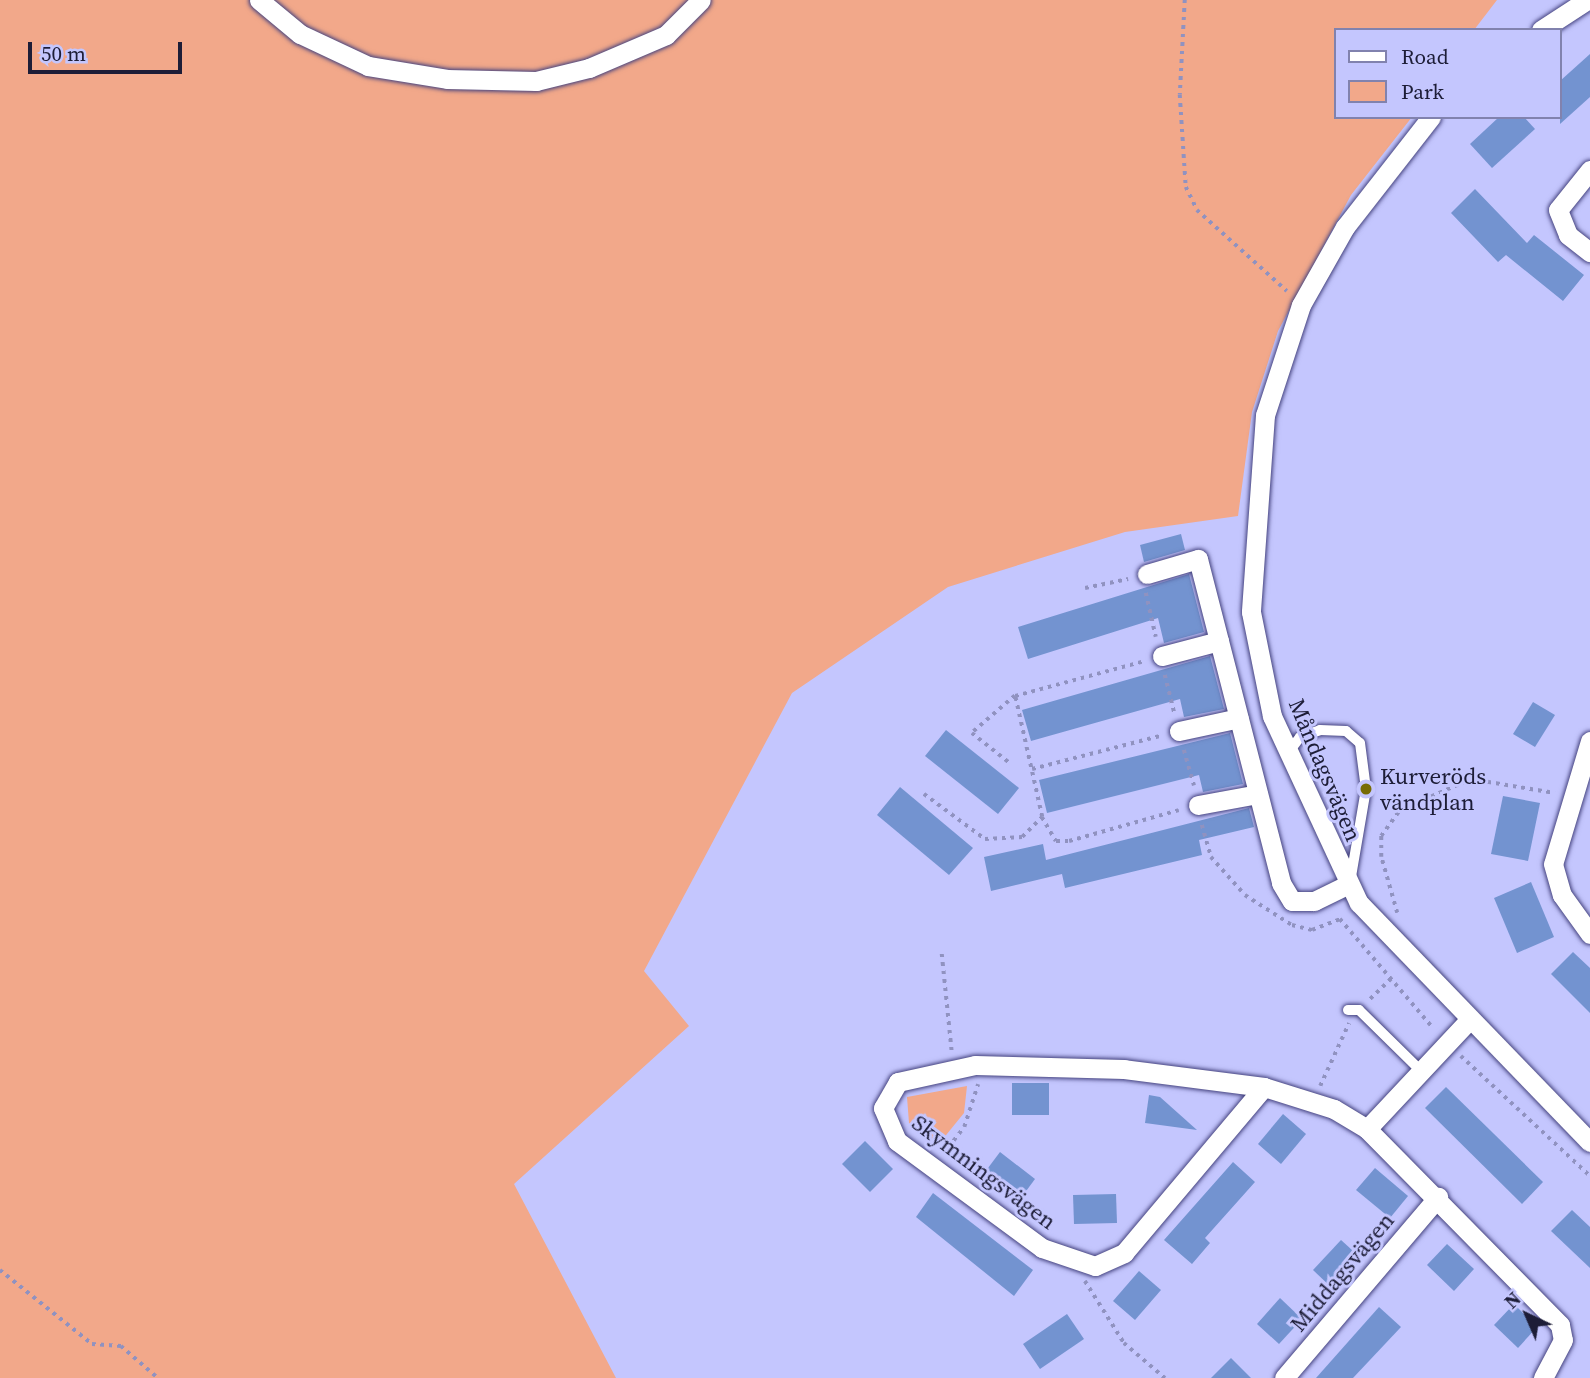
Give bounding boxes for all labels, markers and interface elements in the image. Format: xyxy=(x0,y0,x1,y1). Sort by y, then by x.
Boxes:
scale bar xyxy=(32,28,186,72)
legend xyxy=(1334,28,1562,119)
text: 50 m xyxy=(41,39,86,68)
text: Road xyxy=(1401,42,1449,71)
text: Park xyxy=(1401,77,1444,106)
street label: Måndagsvägen xyxy=(1283,695,1367,845)
place label: Kurveröds vändplan xyxy=(1380,762,1486,816)
marker: Kurveröds vändplan xyxy=(1358,781,1374,797)
street label: Skymningsvägen xyxy=(906,1109,1062,1235)
street label: Middagsvägen xyxy=(1284,1207,1400,1337)
north arrow xyxy=(1492,1280,1562,1350)
text: N xyxy=(1498,1286,1526,1314)

